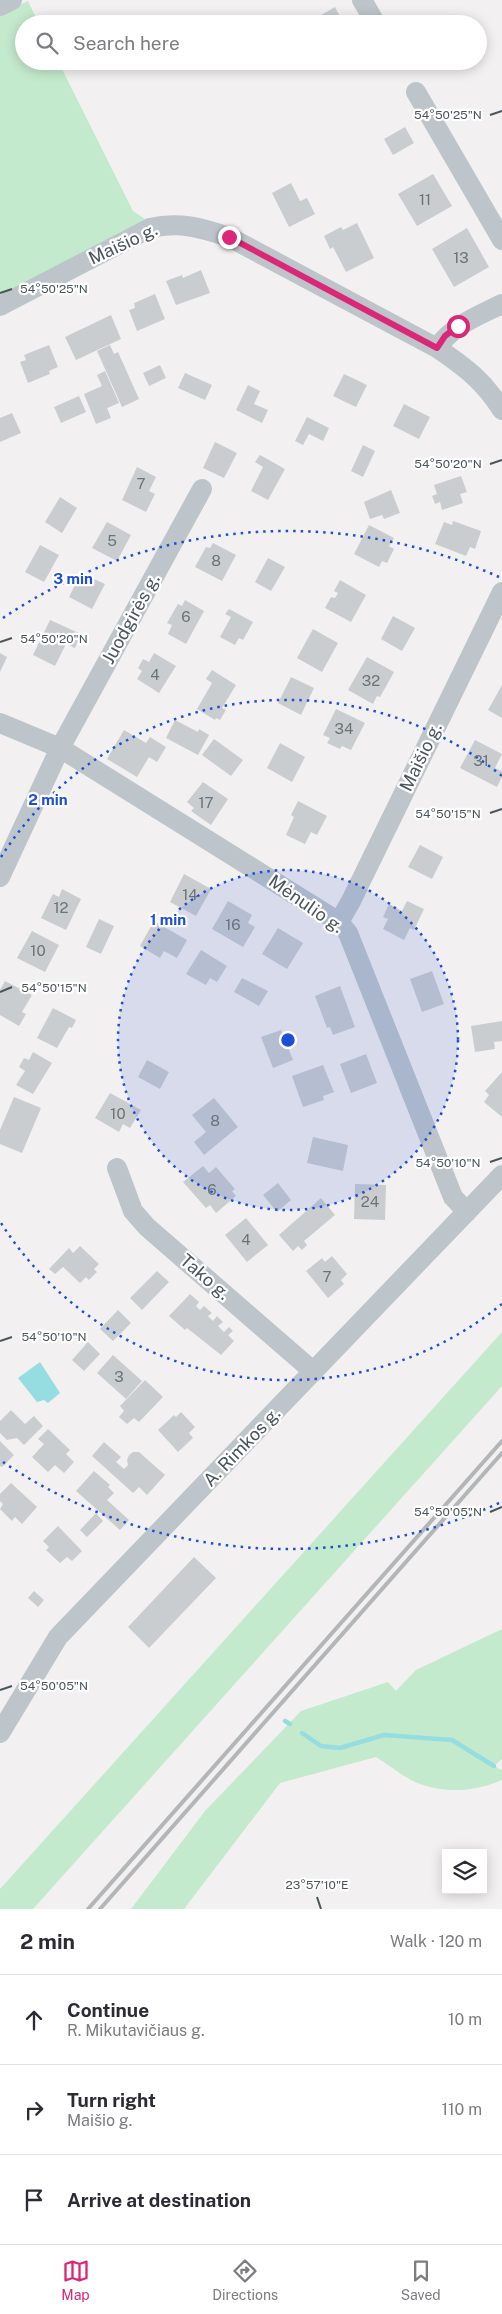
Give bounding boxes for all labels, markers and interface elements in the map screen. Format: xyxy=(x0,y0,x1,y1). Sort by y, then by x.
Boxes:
search box xyxy=(15,15,487,70)
icon: search xyxy=(33,29,61,57)
text: Search here xyxy=(73,32,180,54)
text: 54°50'25"N xyxy=(414,108,482,122)
house number: 11 xyxy=(419,191,431,208)
street label: Maišio g. xyxy=(85,218,161,269)
route end xyxy=(218,226,241,249)
house number: 13 xyxy=(453,249,469,266)
text: 54°50'25"N xyxy=(20,282,88,296)
route start xyxy=(447,315,470,338)
text: 54°50'20"N xyxy=(414,457,482,471)
house number: 7 xyxy=(136,475,146,492)
house number: 5 xyxy=(107,532,117,549)
house number: 8 xyxy=(211,552,221,569)
text: 3 min xyxy=(53,570,93,587)
street label: Juodgirės g. xyxy=(97,570,164,667)
house number: 6 xyxy=(181,608,191,625)
text: 54°50'20"N xyxy=(20,632,88,646)
house number: 4 xyxy=(150,666,160,683)
house number: 32 xyxy=(362,672,380,689)
street label: Maišio g. xyxy=(395,719,446,794)
house number: 34 xyxy=(335,720,353,737)
house number: 31 xyxy=(473,752,489,769)
text: 2 min xyxy=(28,791,68,808)
house number: 17 xyxy=(198,794,214,811)
text: 54°50'15"N xyxy=(415,807,481,821)
street label: Mėnulio g. xyxy=(265,870,348,937)
house number: 14 xyxy=(182,886,198,903)
house number: 12 xyxy=(53,899,69,916)
text: 1 min xyxy=(150,911,186,928)
house number: 16 xyxy=(225,916,241,933)
house number: 10 xyxy=(30,942,46,959)
text: 54°50'15"N xyxy=(21,981,87,995)
centre of rings xyxy=(279,1031,297,1049)
house number: 10 xyxy=(110,1105,126,1122)
house number: 8 xyxy=(210,1112,220,1129)
text: 54°50'10"N xyxy=(415,1156,481,1170)
house number: 6 xyxy=(207,1181,217,1198)
house number: 24 xyxy=(361,1193,379,1210)
house number: 4 xyxy=(241,1231,251,1248)
street label: Tako g. xyxy=(176,1249,234,1304)
house number: 7 xyxy=(322,1268,332,1285)
text: 54°50'10"N xyxy=(21,1330,87,1344)
house number: 3 xyxy=(114,1368,124,1385)
street label: A. Rimkos g. xyxy=(199,1403,285,1491)
text: 54°50'05"N xyxy=(414,1505,482,1519)
text: 54°50'05"N xyxy=(20,1679,88,1693)
map controls xyxy=(442,1849,487,1894)
button: layers xyxy=(442,1849,487,1894)
text: 23°57'10"E xyxy=(286,1878,348,1892)
text: 2 min xyxy=(20,1929,75,1954)
text: Walk · 120 m xyxy=(390,1932,482,1951)
text: Continue xyxy=(67,1999,149,2021)
icon: ahead xyxy=(20,2006,48,2034)
text: 10 m xyxy=(448,2010,482,2029)
text: R. Mikutavičiaus g. xyxy=(67,2021,205,2040)
text: Turn right xyxy=(67,2089,156,2111)
icon: right xyxy=(20,2096,48,2124)
text: 110 m xyxy=(441,2100,482,2119)
text: Maišio g. xyxy=(67,2111,132,2130)
icon: arrive xyxy=(20,2186,48,2214)
text: Arrive at destination xyxy=(67,2189,251,2211)
tab: Map xyxy=(61,2257,90,2303)
tab: Directions xyxy=(212,2257,278,2303)
tab: Saved xyxy=(401,2257,441,2303)

